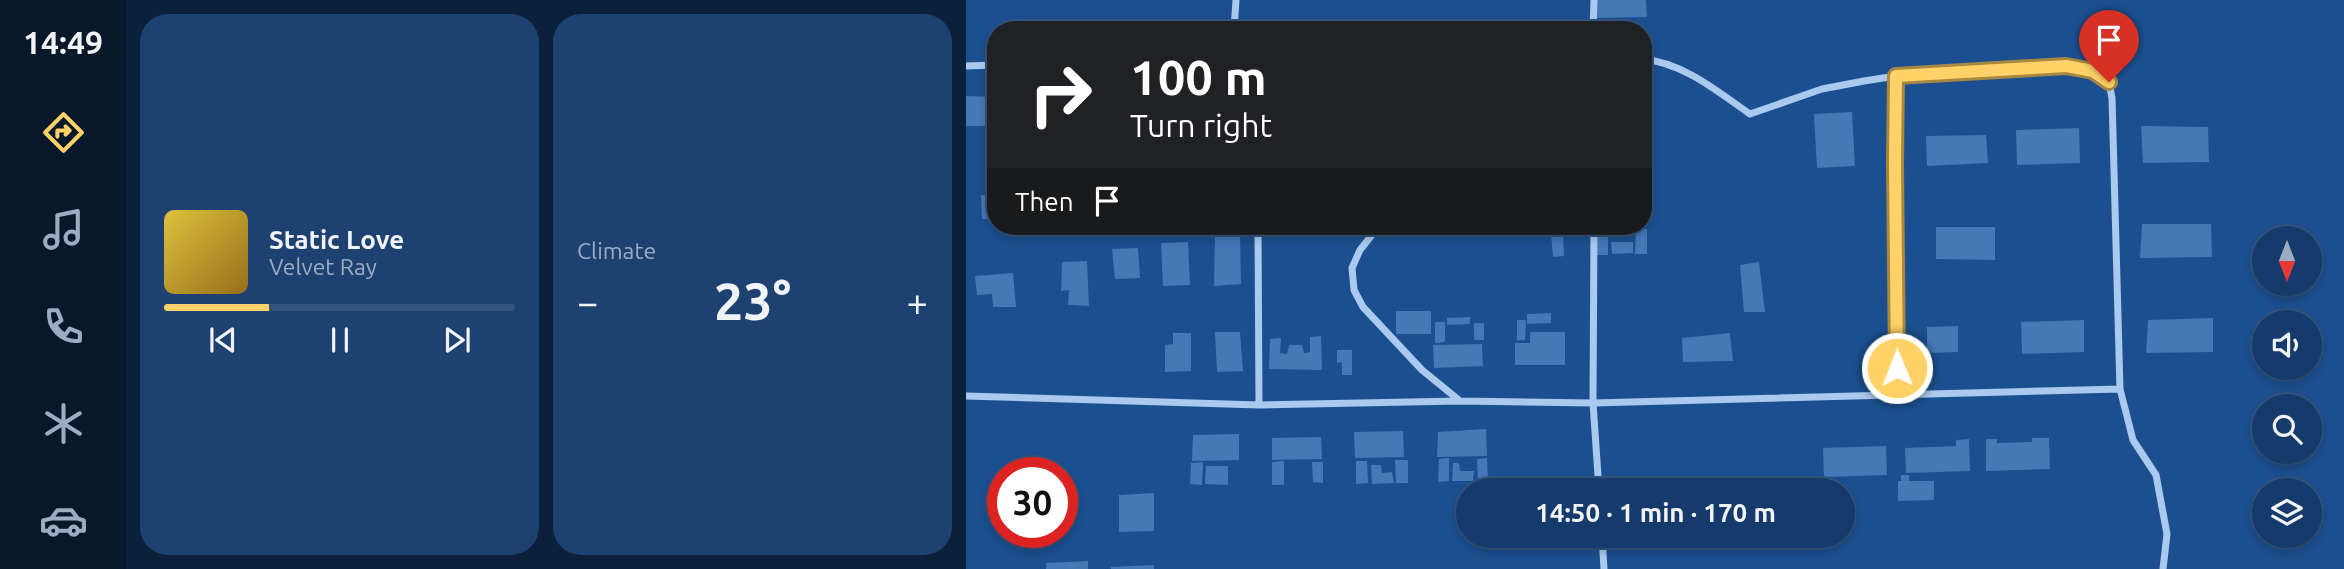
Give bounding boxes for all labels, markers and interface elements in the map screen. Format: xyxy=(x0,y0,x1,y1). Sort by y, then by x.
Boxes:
pin xyxy=(2079,10,2139,82)
icon: arrive xyxy=(2090,21,2128,59)
text: 14:49 xyxy=(23,24,103,60)
icon: right xyxy=(1015,49,1106,140)
text: 100 m xyxy=(1130,49,1267,104)
text: Turn right xyxy=(1130,107,1272,143)
icon: directions xyxy=(39,108,88,157)
icon: arrive xyxy=(1088,182,1126,220)
text: Then xyxy=(1015,187,1074,216)
icon: music xyxy=(39,205,88,254)
text: Static Love xyxy=(269,225,404,254)
north arrow xyxy=(2252,226,2322,296)
map controls xyxy=(2252,226,2322,548)
text: Climate xyxy=(577,238,656,263)
text: Velvet Ray xyxy=(269,254,377,279)
text: 23° xyxy=(714,272,791,330)
text: − xyxy=(577,281,598,323)
text: + xyxy=(907,281,928,323)
icon: phone xyxy=(39,302,88,351)
button: sound xyxy=(2252,310,2322,380)
icon: previous xyxy=(204,321,242,359)
icon: pause xyxy=(321,321,359,359)
icon: next xyxy=(438,321,476,359)
position arrow xyxy=(1860,331,1934,405)
button: search xyxy=(2252,394,2322,464)
icon: climate xyxy=(39,399,88,448)
speed limit sign: 30 xyxy=(987,457,1078,548)
button: layers xyxy=(2252,478,2322,548)
icon: car xyxy=(39,496,88,545)
text: 14:50 · 1 min · 170 m xyxy=(1535,498,1776,527)

